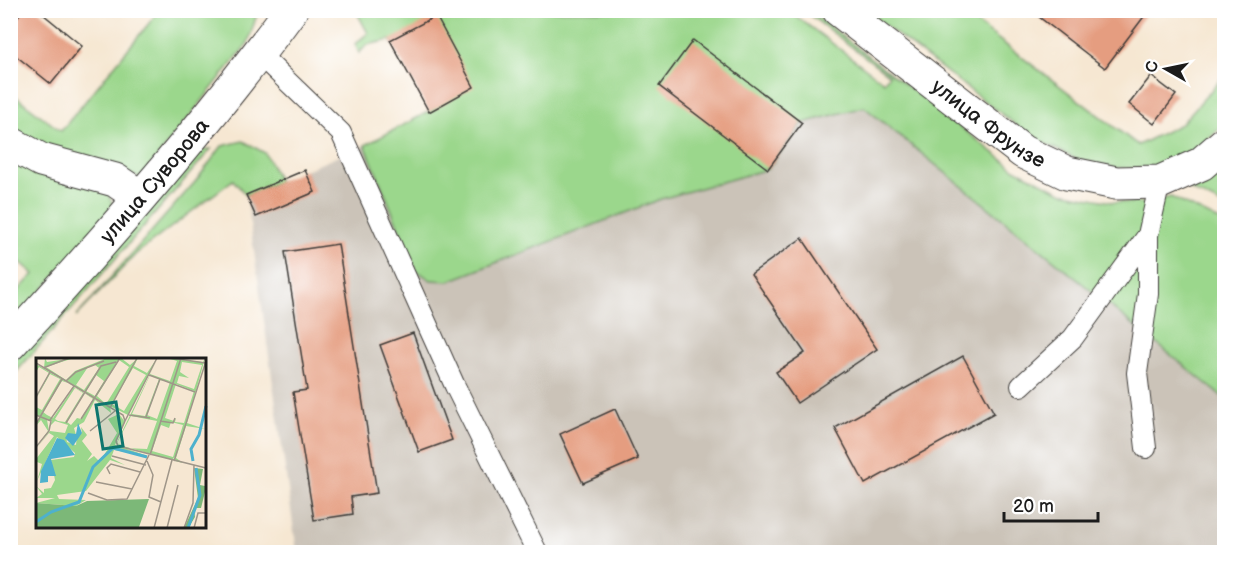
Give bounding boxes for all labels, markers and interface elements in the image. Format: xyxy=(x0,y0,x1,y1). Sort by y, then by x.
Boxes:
north arrow xyxy=(1136,39,1196,99)
text: С xyxy=(1142,60,1163,74)
street label: улица Фрунзе xyxy=(926,74,1049,174)
street label: улица Суворова xyxy=(95,113,215,249)
inset map xyxy=(36,358,206,527)
scale bar xyxy=(1004,485,1098,523)
text: 20 m xyxy=(1013,496,1054,517)

